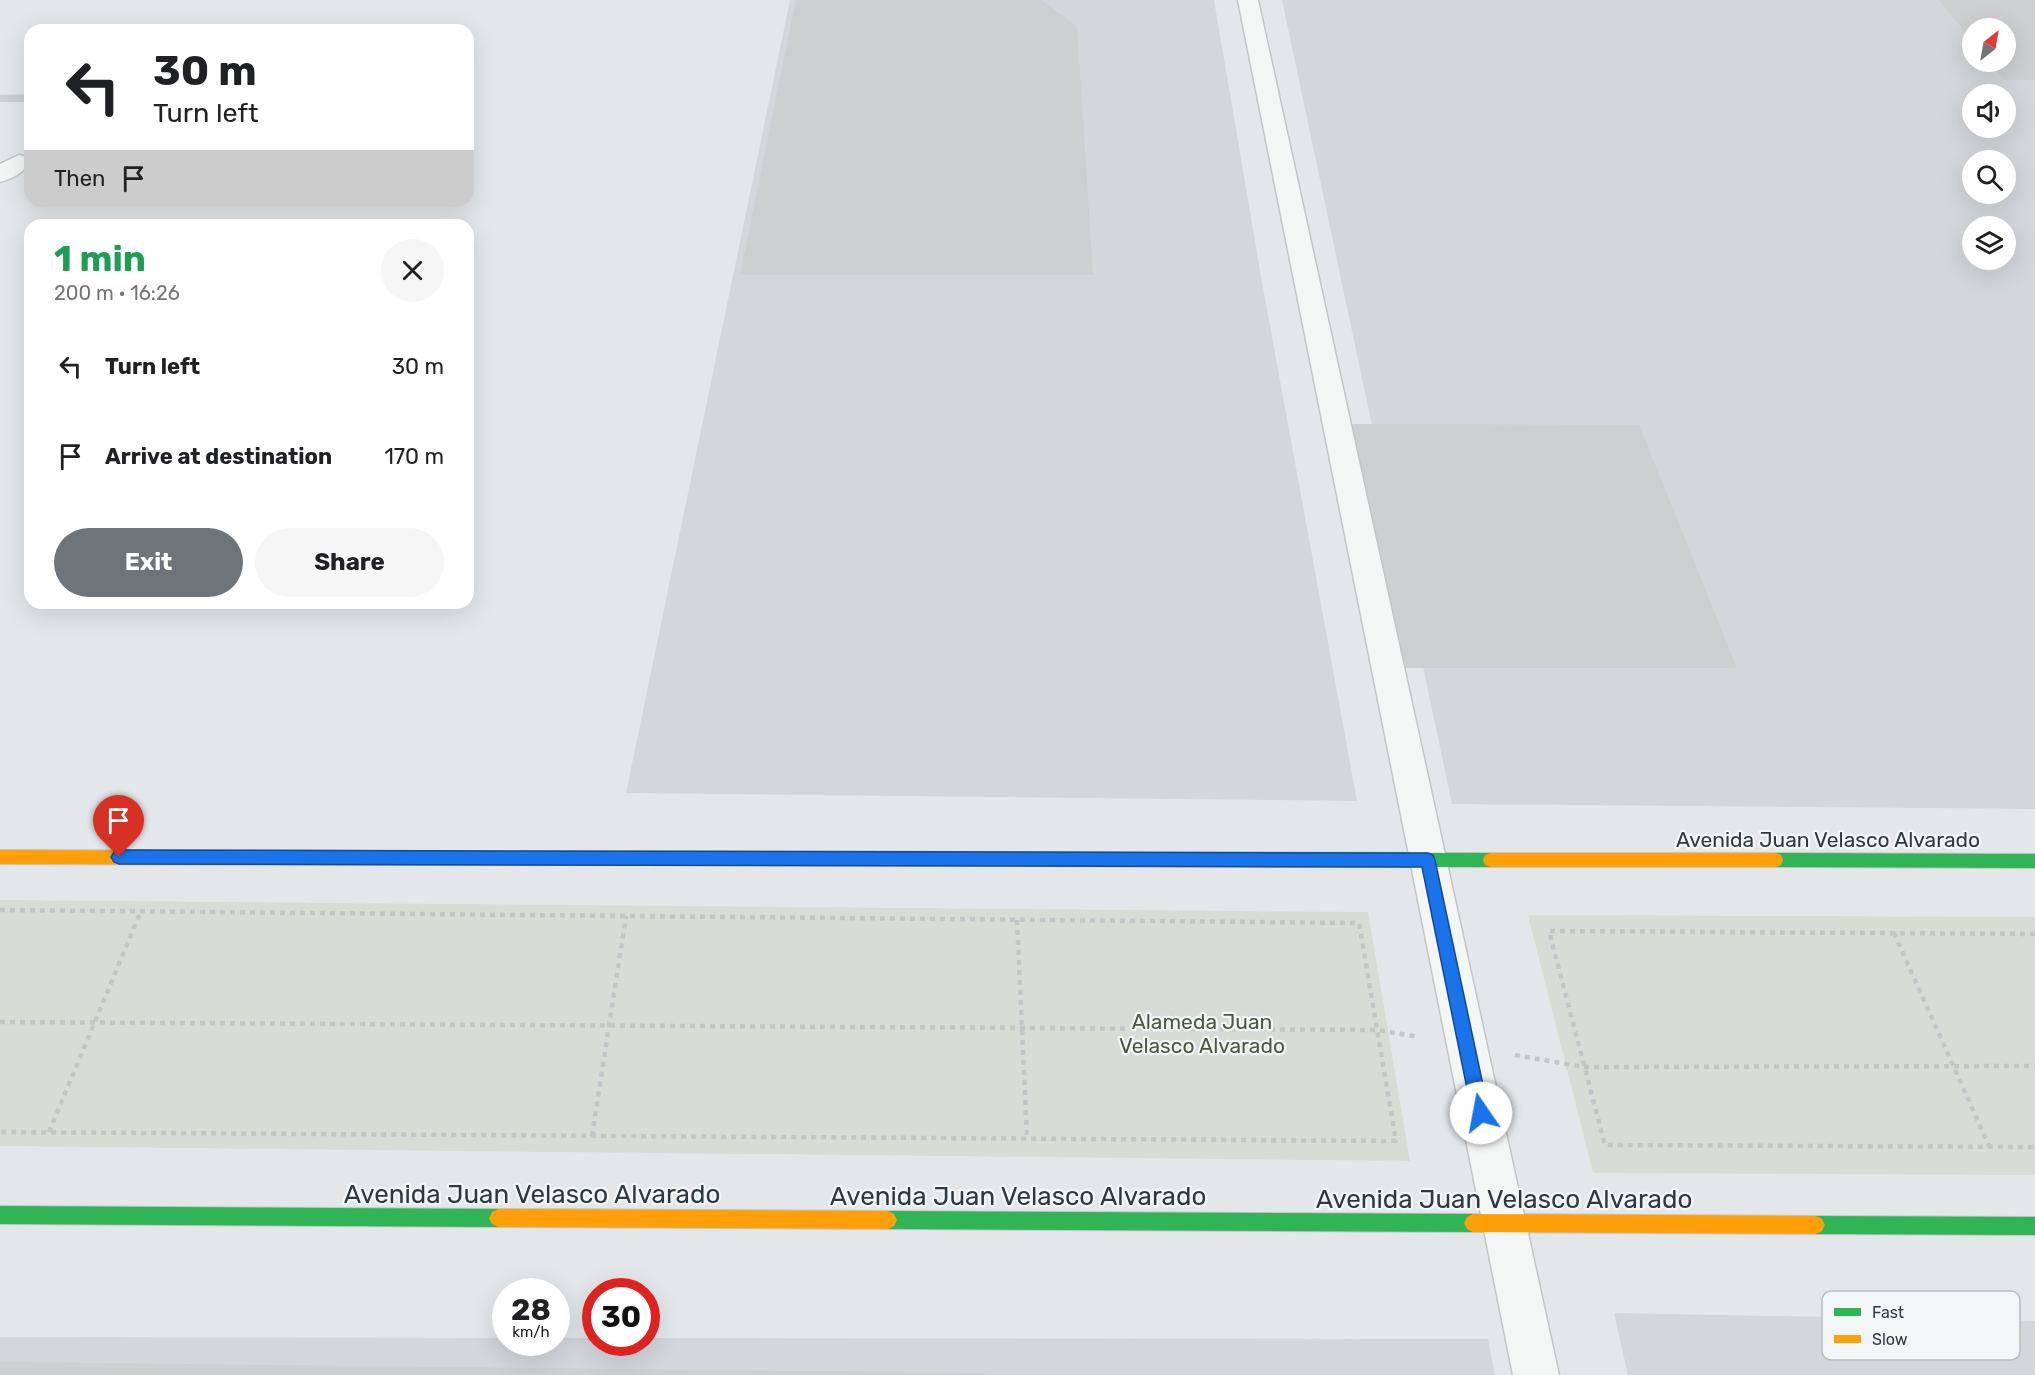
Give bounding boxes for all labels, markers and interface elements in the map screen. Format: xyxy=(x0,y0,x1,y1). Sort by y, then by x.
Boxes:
north arrow xyxy=(1962,18,2016,72)
map controls xyxy=(1962,18,2016,270)
text: 30 m xyxy=(153,46,257,96)
icon: left xyxy=(54,48,132,126)
button: sound xyxy=(1962,84,2016,138)
text: Turn left xyxy=(153,97,258,129)
button: search xyxy=(1962,150,2016,204)
icon: arrive xyxy=(117,162,150,195)
text: Then xyxy=(54,165,105,192)
button: layers xyxy=(1962,216,2016,270)
text: 1 min xyxy=(54,237,146,280)
button: close xyxy=(381,239,444,302)
text: 200 m · 16:26 xyxy=(54,281,180,305)
icon: left xyxy=(54,350,87,383)
text: Turn left xyxy=(105,353,200,380)
text: 30 m xyxy=(392,353,444,380)
icon: arrive xyxy=(54,440,87,473)
text: Arrive at destination xyxy=(105,443,332,470)
text: 170 m xyxy=(384,443,444,470)
button: Exit xyxy=(54,528,243,597)
button: Share xyxy=(255,528,444,597)
pin xyxy=(93,795,144,857)
icon: arrive xyxy=(102,804,135,837)
street label: Avenida Juan Velasco Alvarado xyxy=(1676,827,1980,852)
park label: Alameda Juan Velasco Alvarado xyxy=(1119,1009,1285,1058)
position arrow xyxy=(1449,1081,1513,1145)
street label: Avenida Juan Velasco Alvarado xyxy=(344,1179,720,1210)
street label: Avenida Juan Velasco Alvarado xyxy=(830,1181,1206,1212)
street label: Avenida Juan Velasco Alvarado xyxy=(1316,1184,1692,1215)
speed limit sign: 30 xyxy=(582,1278,660,1356)
legend xyxy=(1822,1291,2020,1360)
text: 28 xyxy=(511,1292,551,1328)
text: Fast xyxy=(1872,1303,1904,1322)
text: km/h xyxy=(512,1323,550,1341)
text: Slow xyxy=(1872,1330,1908,1349)

